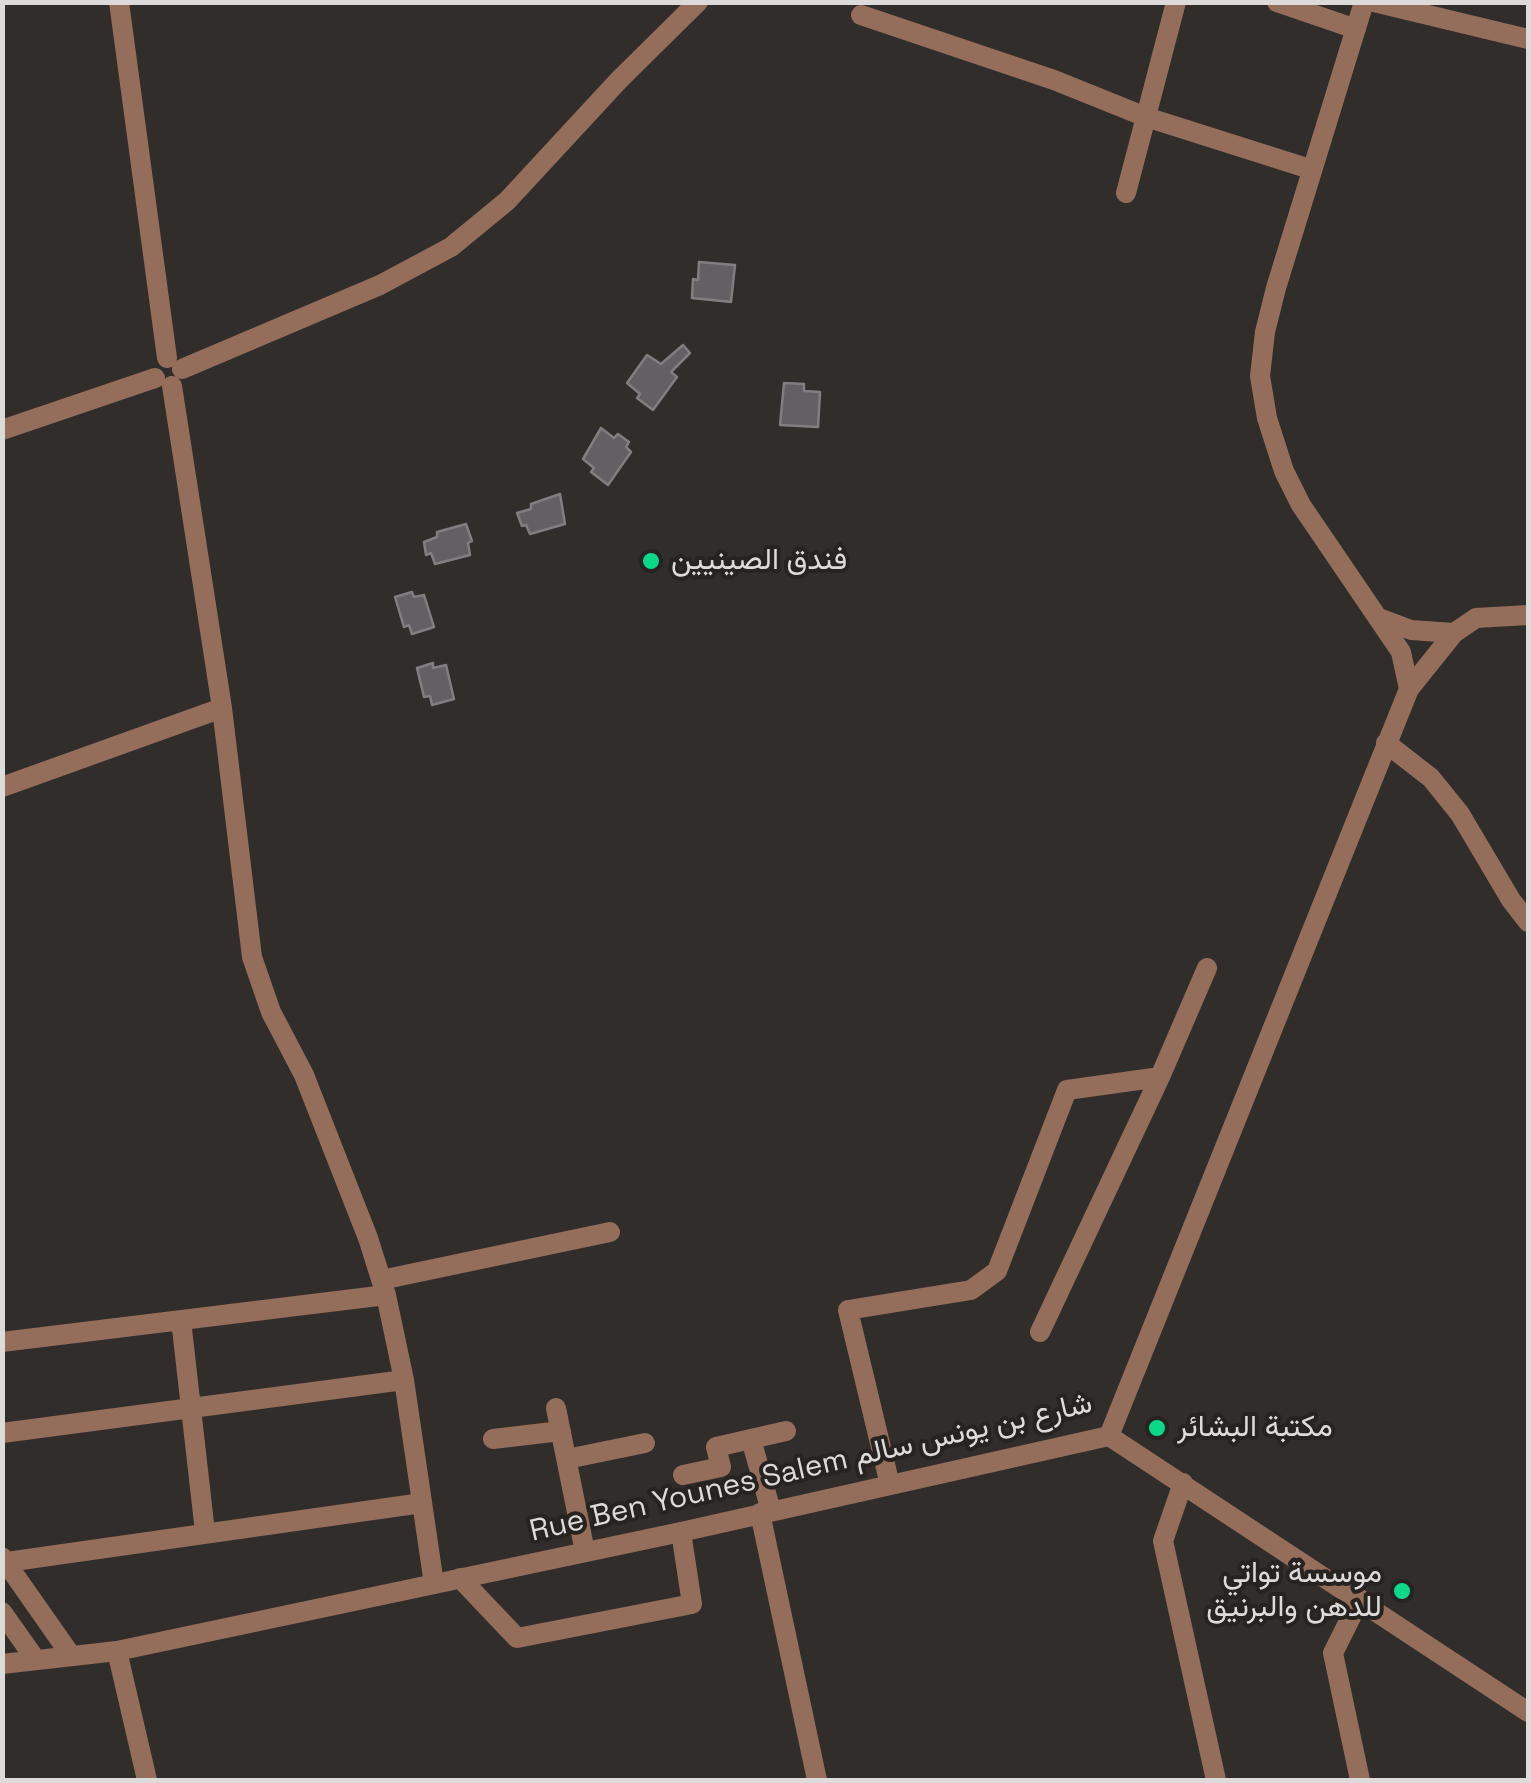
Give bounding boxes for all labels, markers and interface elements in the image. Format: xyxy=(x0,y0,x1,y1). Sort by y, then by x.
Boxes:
place label: فندق الصينيين xyxy=(671,543,847,579)
marker: فندق الصينيين xyxy=(640,550,662,572)
street label: Rue Ben Younes Salem شارع بن يونس سالم xyxy=(526,1386,1096,1550)
place label: مكتبة البشائر xyxy=(1177,1410,1333,1446)
marker: مكتبة البشائر xyxy=(1146,1417,1168,1439)
place label: موسسة تواتي للدهن والبرنيق xyxy=(1206,1556,1382,1626)
marker: موسسة تواتي للدهن والبرنيق xyxy=(1391,1580,1413,1602)

